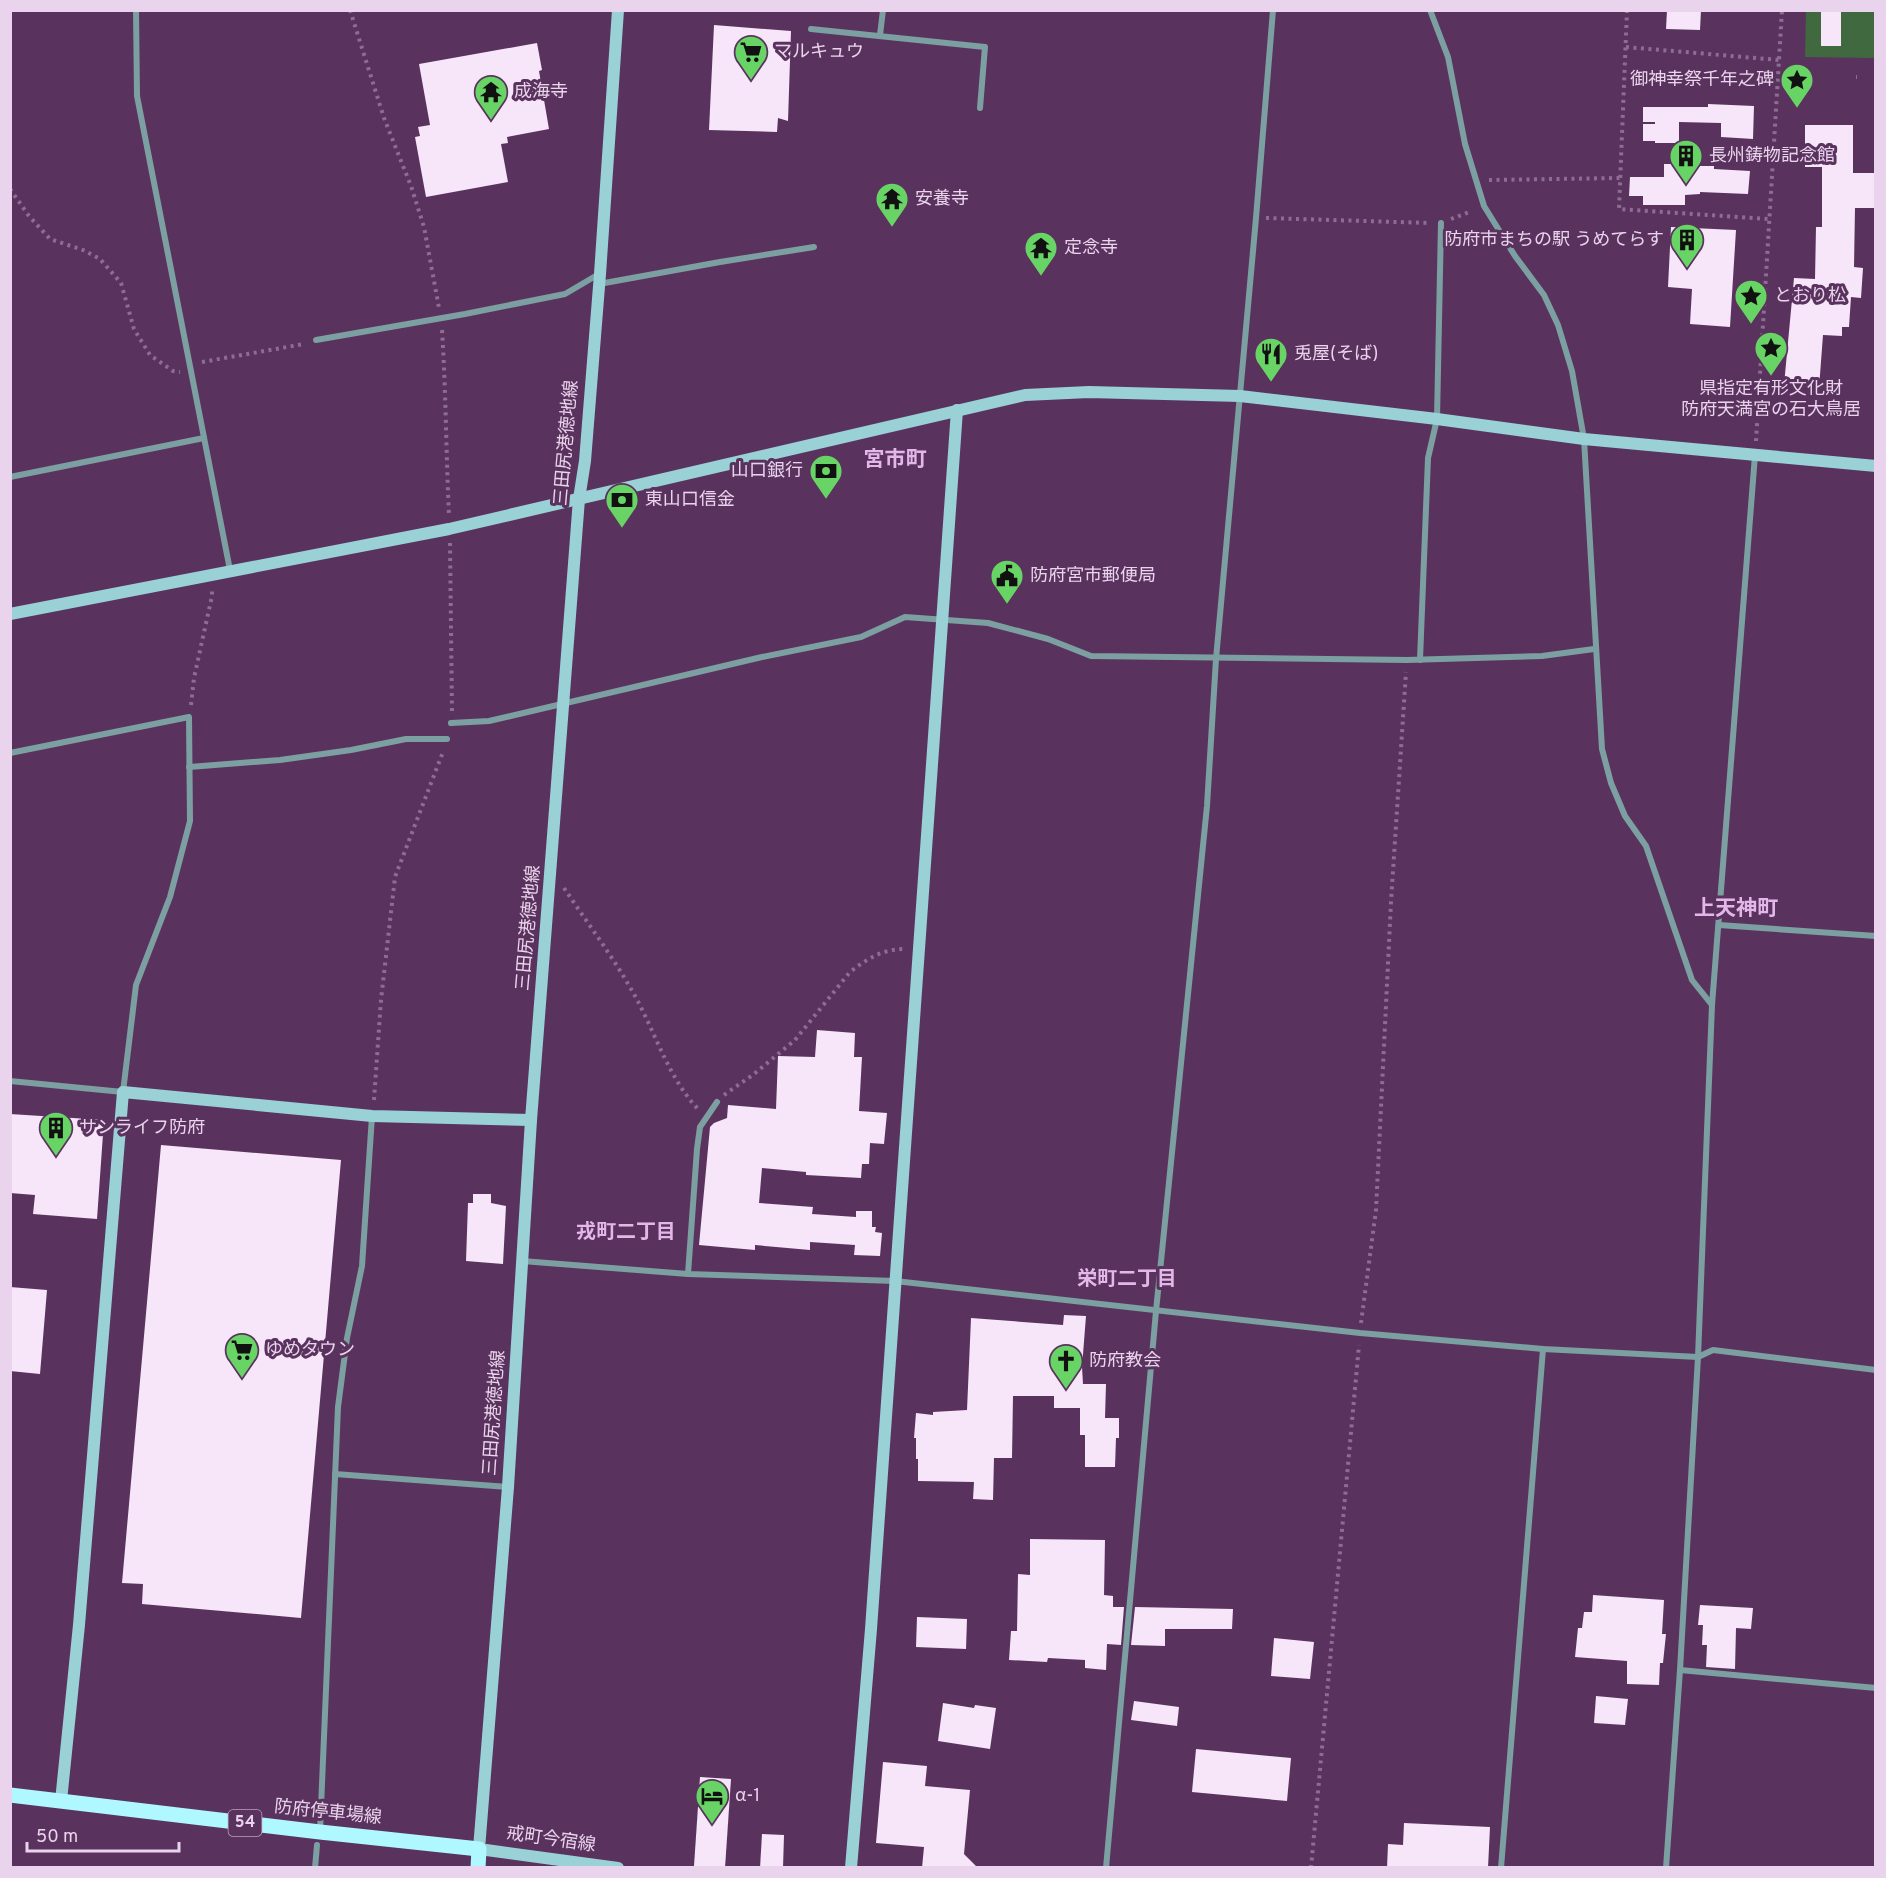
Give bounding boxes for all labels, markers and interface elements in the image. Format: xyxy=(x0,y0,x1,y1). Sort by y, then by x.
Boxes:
supermarket icon: マルキュウ xyxy=(733,34,769,81)
place label: マルキュウ xyxy=(774,41,864,64)
place icon: 御神幸祭千年之碑 xyxy=(1779,62,1815,109)
place label: 御神幸祭千年之碑 xyxy=(1630,69,1774,92)
temple icon: 成海寺 xyxy=(473,74,509,121)
place label: 成海寺 xyxy=(514,81,568,104)
building icon: 長州鋳物記念館 xyxy=(1668,138,1704,185)
place label: 長州鋳物記念館 xyxy=(1709,145,1835,168)
temple icon: 安養寺 xyxy=(874,181,910,228)
place label: 安養寺 xyxy=(915,188,969,211)
building icon: 防府市まちの駅 うめてらす xyxy=(1669,222,1705,269)
place label: 防府市まちの駅 うめてらす xyxy=(1444,229,1664,252)
temple icon: 定念寺 xyxy=(1023,230,1059,277)
place label: 定念寺 xyxy=(1064,237,1118,260)
place icon: とおり松 xyxy=(1733,278,1769,325)
place label: とおり松 xyxy=(1774,285,1846,308)
place icon: 県指定有形文化財 防府天満宮の石大鳥居 xyxy=(1753,330,1789,377)
restaurant icon: 兎屋(そば) xyxy=(1253,336,1289,383)
place label: 兎屋(そば) xyxy=(1294,343,1378,366)
place label: 県指定有形文化財 防府天満宮の石大鳥居 xyxy=(1681,378,1861,422)
street label: 三田尻港徳地線 xyxy=(550,379,584,507)
district label: 宮市町 xyxy=(864,447,927,474)
bank icon: 山口銀行 xyxy=(808,453,844,500)
place label: 山口銀行 xyxy=(731,460,803,483)
bank icon: 東山口信金 xyxy=(604,482,640,529)
place label: 東山口信金 xyxy=(645,489,735,512)
public building icon: 防府宮市郵便局 xyxy=(989,558,1025,605)
place label: 防府宮市郵便局 xyxy=(1030,565,1156,588)
street label: 三田尻港徳地線 xyxy=(512,864,546,992)
district label: 上天神町 xyxy=(1694,896,1778,923)
building icon: サンライフ防府 xyxy=(38,1110,74,1157)
place label: サンライフ防府 xyxy=(79,1117,205,1140)
district label: 戎町二丁目 xyxy=(576,1220,676,1246)
district label: 栄町二丁目 xyxy=(1077,1267,1177,1293)
supermarket icon: ゆめタウン xyxy=(224,1332,260,1379)
place label: ゆめタウン xyxy=(265,1339,355,1362)
church icon: 防府教会 xyxy=(1048,1343,1084,1390)
street label: 三田尻港徳地線 xyxy=(479,1349,511,1477)
place label: 防府教会 xyxy=(1089,1350,1161,1373)
hotel icon: α-1 xyxy=(694,1778,730,1825)
place label: α-1 xyxy=(735,1785,760,1808)
street label: 防府停車場線 xyxy=(273,1796,383,1830)
road number: 54 xyxy=(228,1810,262,1836)
scale bar xyxy=(27,1815,178,1853)
street label: 戒町今宿線 xyxy=(505,1822,597,1858)
text: 50 m xyxy=(36,1826,78,1849)

